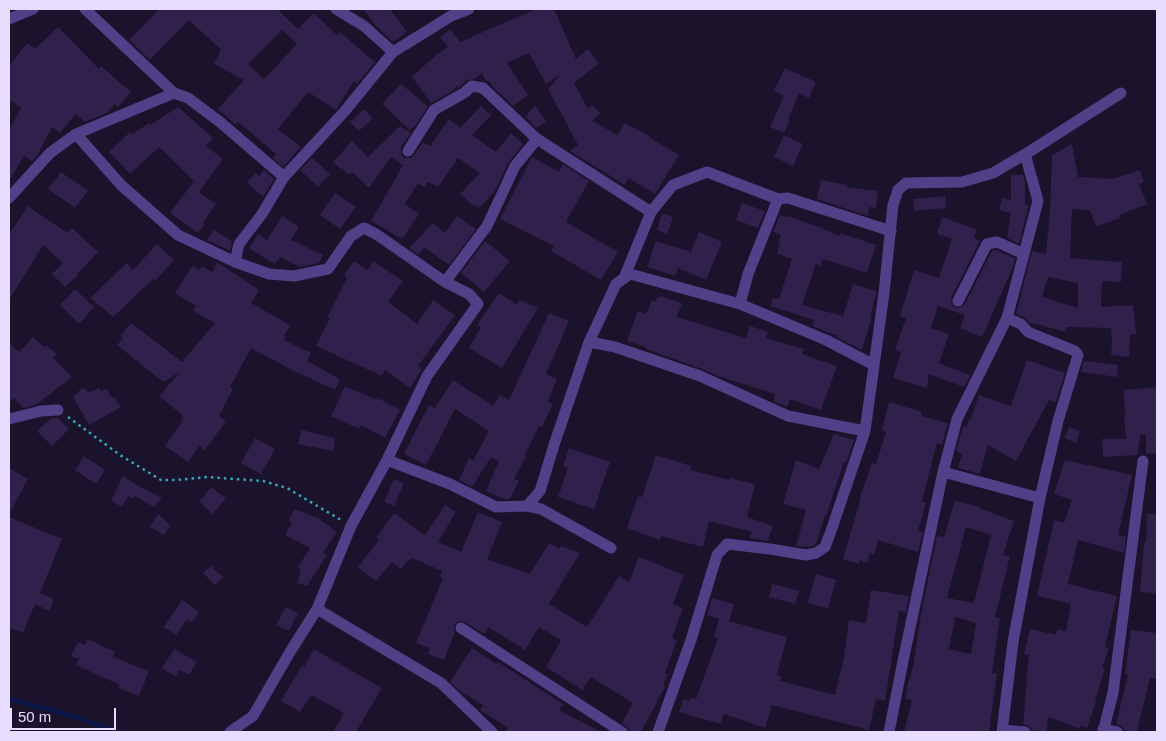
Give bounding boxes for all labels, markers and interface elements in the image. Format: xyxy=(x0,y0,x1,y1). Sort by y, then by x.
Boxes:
scale bar xyxy=(12,698,119,730)
text: 50 m xyxy=(18,708,51,725)

